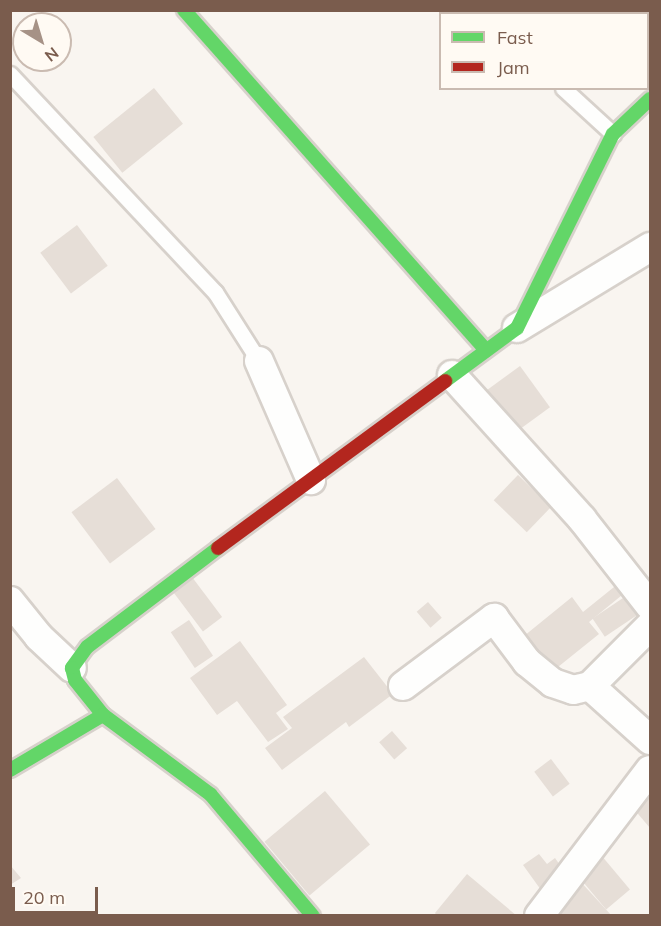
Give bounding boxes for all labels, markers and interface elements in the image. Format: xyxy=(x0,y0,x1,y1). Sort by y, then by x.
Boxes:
north arrow xyxy=(12,12,72,72)
legend xyxy=(439,12,649,90)
text: Fast xyxy=(497,26,533,49)
text: N xyxy=(41,43,63,66)
text: Jam xyxy=(497,56,530,79)
scale bar xyxy=(15,875,100,913)
text: 20 m xyxy=(23,886,65,909)

